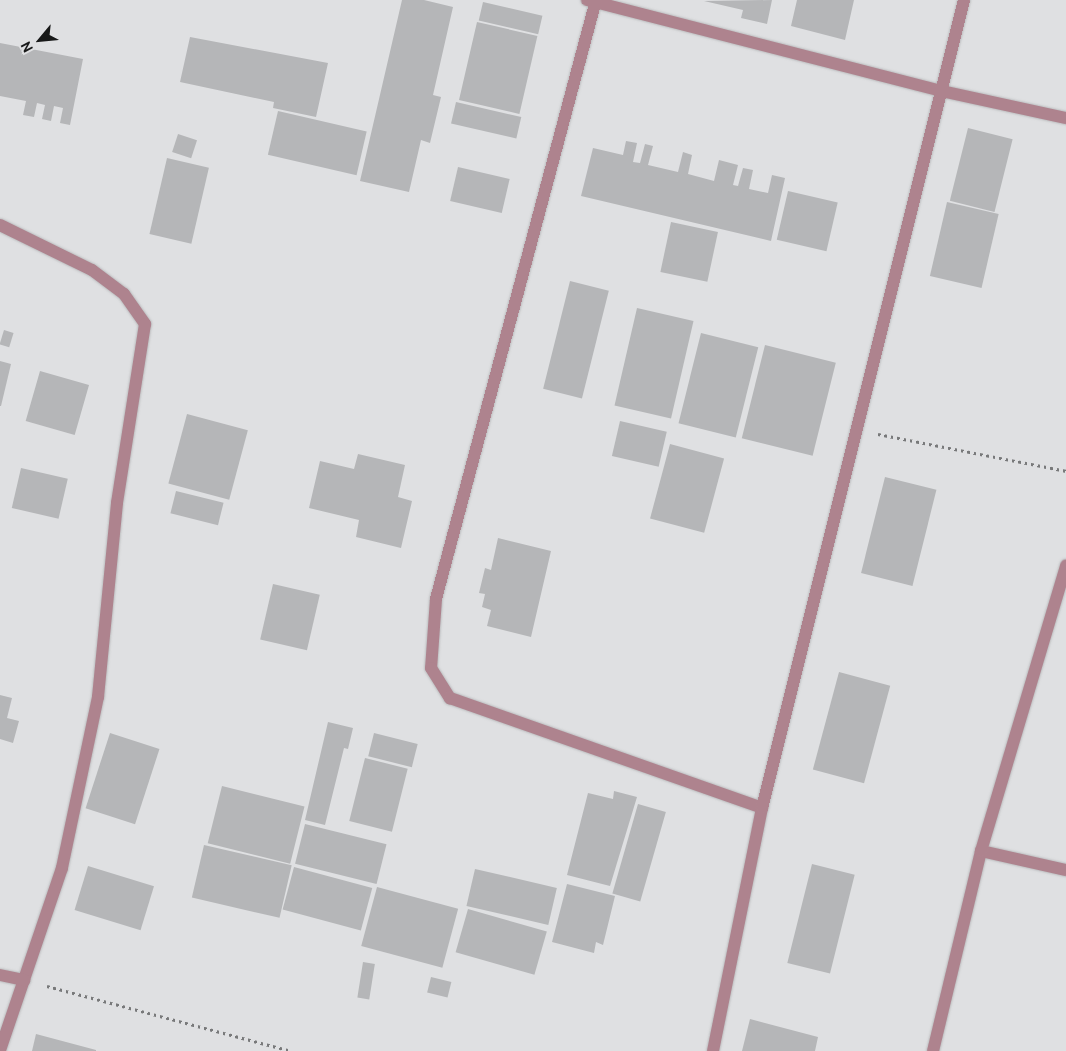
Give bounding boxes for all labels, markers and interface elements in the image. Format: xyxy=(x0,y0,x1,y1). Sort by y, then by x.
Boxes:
north arrow xyxy=(15,15,65,65)
text: N xyxy=(16,38,37,56)

